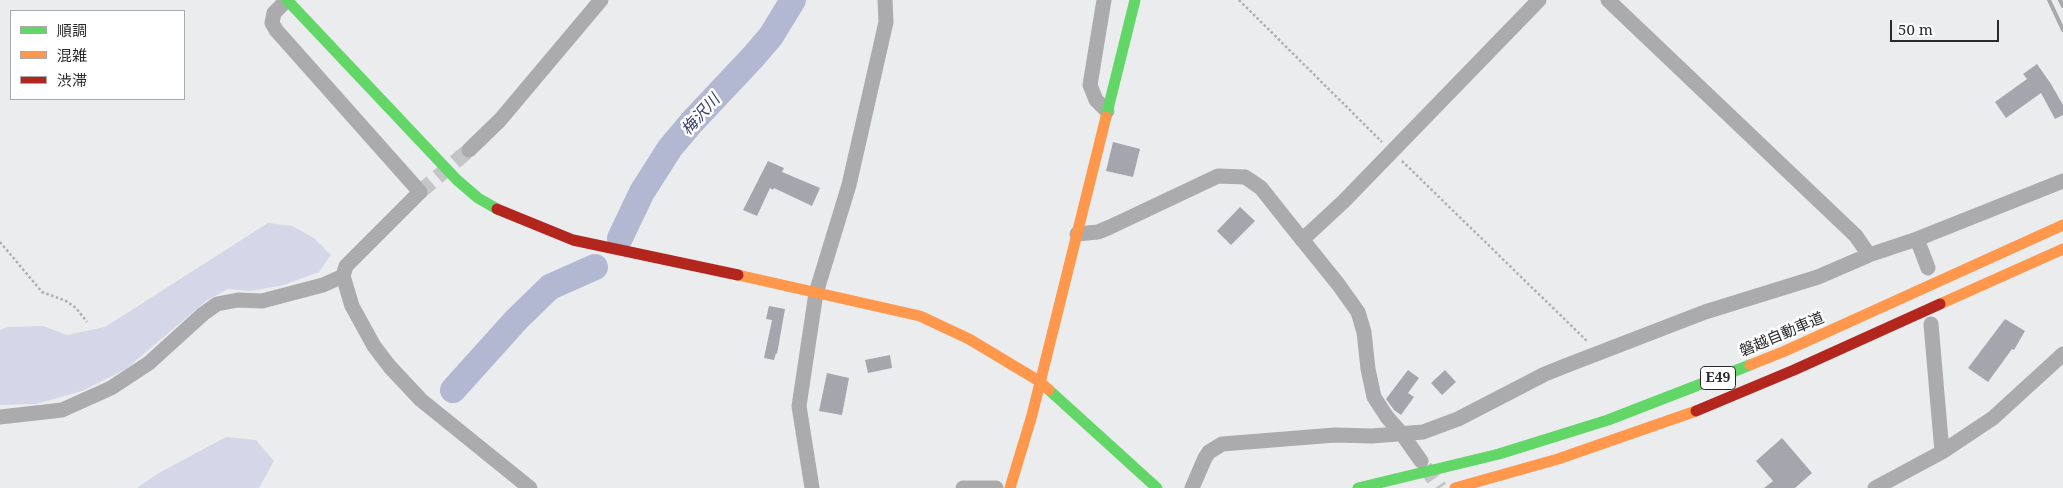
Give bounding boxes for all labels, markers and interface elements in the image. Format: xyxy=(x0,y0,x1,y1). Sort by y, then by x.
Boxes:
legend xyxy=(10,10,185,100)
scale bar xyxy=(1893,10,2002,42)
text: 50 m xyxy=(1898,19,1933,39)
text: 順調 xyxy=(57,20,87,40)
text: 混雑 xyxy=(57,45,87,65)
text: 渋滞 xyxy=(57,70,87,90)
water label: 梅沢川 xyxy=(678,91,724,139)
street label: 磐越自動車道 xyxy=(1737,309,1827,361)
road number: E49 xyxy=(1700,366,1736,389)

